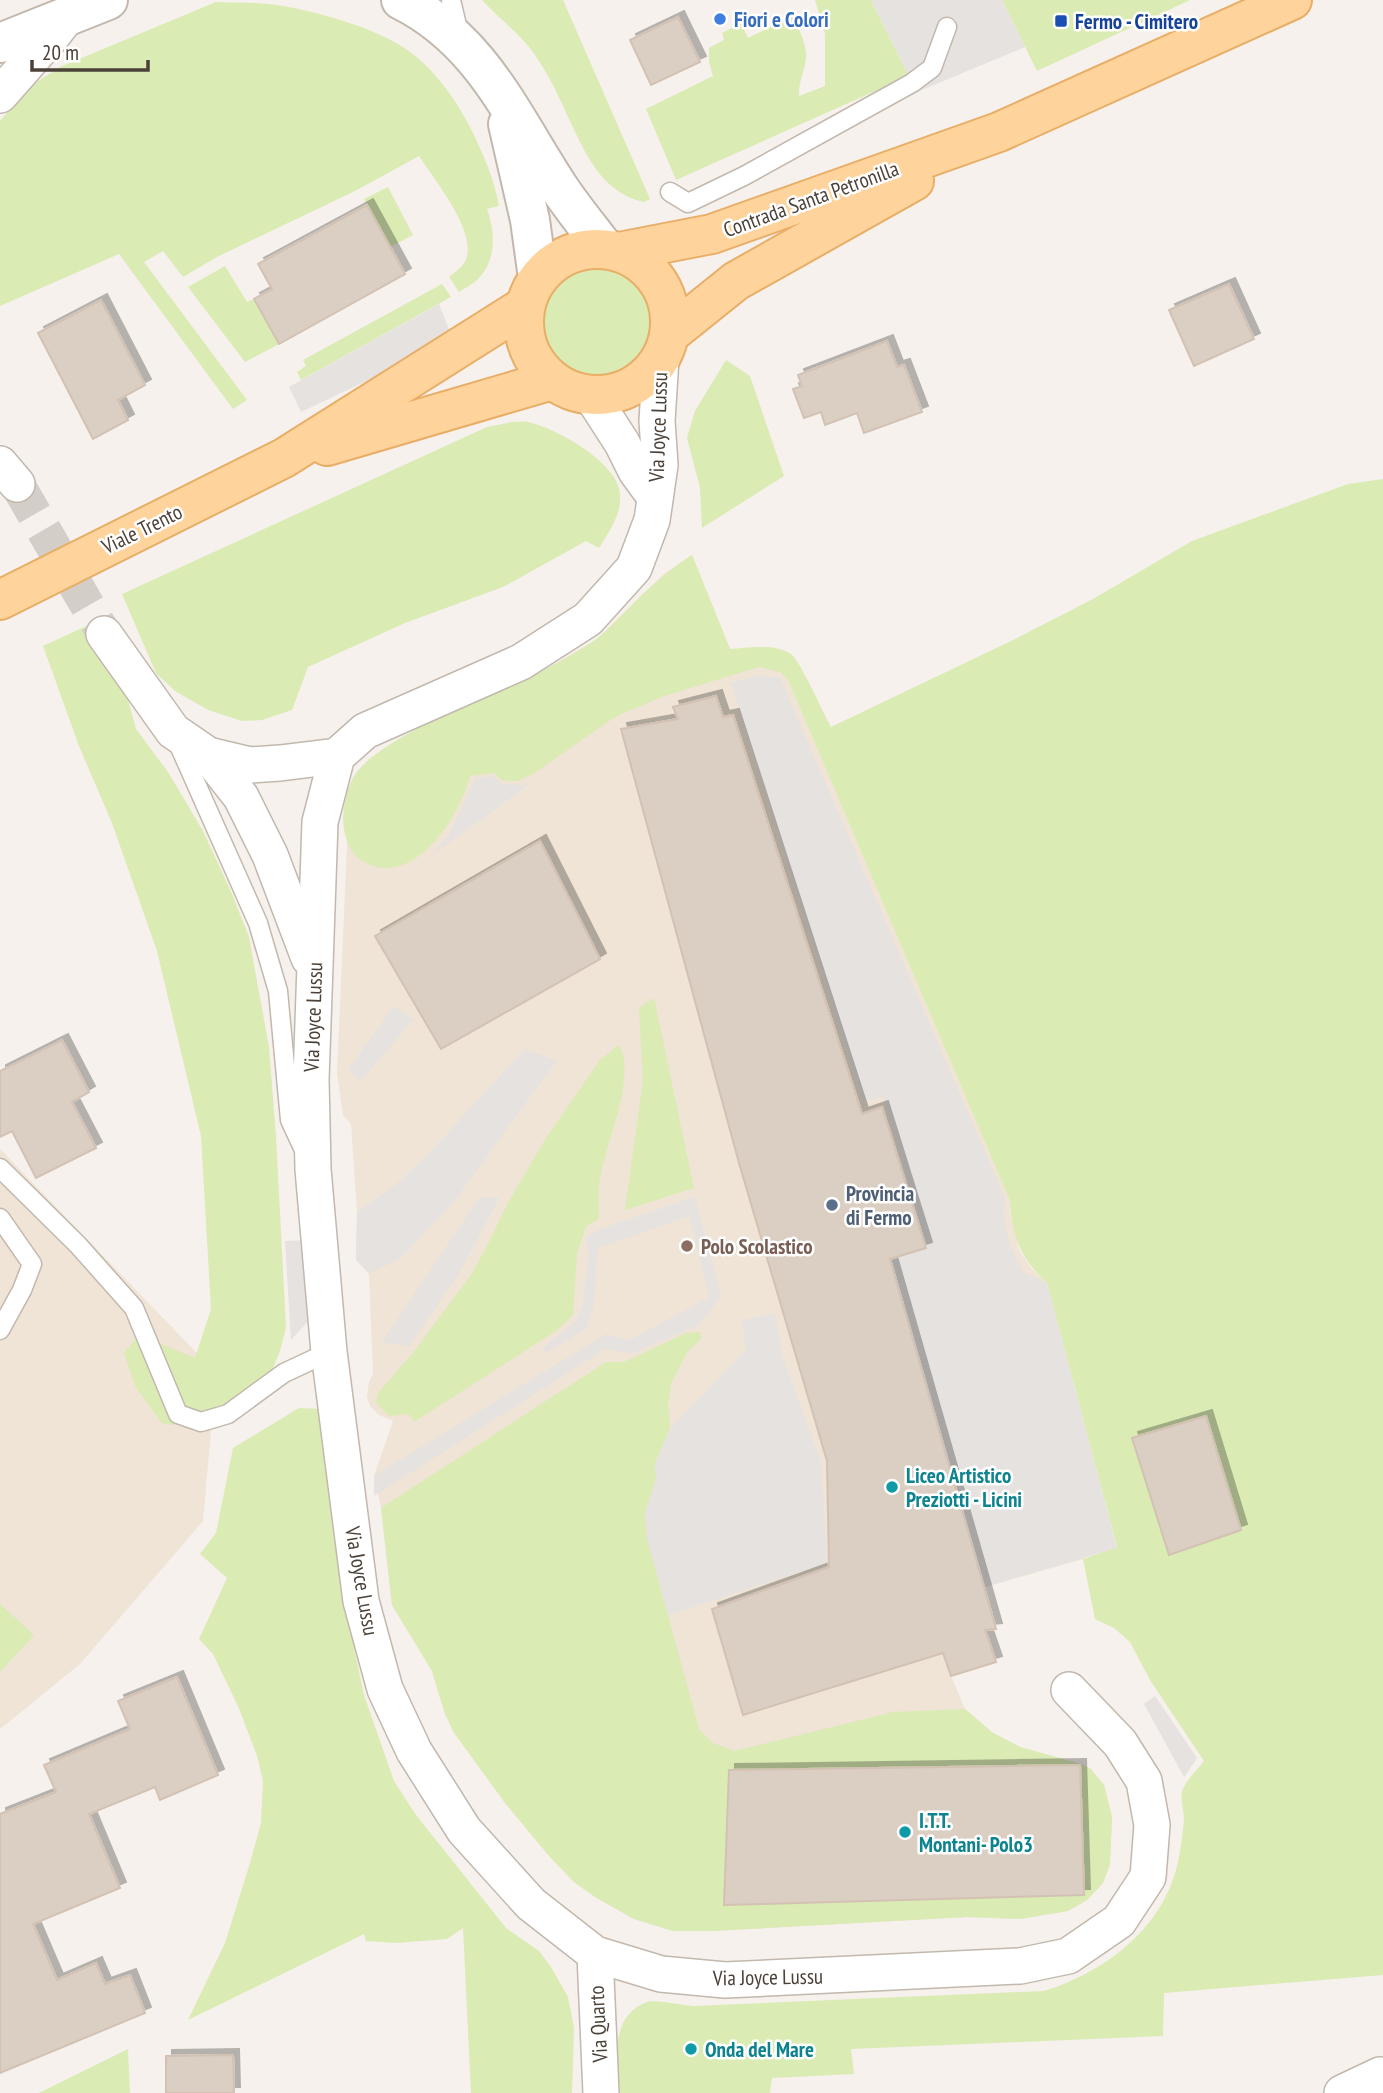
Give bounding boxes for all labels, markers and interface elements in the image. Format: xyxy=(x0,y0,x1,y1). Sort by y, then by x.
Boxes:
place label: Fiori e Colori xyxy=(734,6,829,33)
place label: Fermo - Cimitero xyxy=(1075,8,1198,35)
marker: Fiori e Colori xyxy=(712,11,728,27)
marker: Fermo - Cimitero xyxy=(1053,13,1069,29)
scale bar xyxy=(32,28,147,72)
text: 20 m xyxy=(42,39,79,66)
street label: Contrada Santa Petronilla xyxy=(720,155,902,243)
street label: Via Joyce Lussu xyxy=(643,372,673,483)
street label: Viale Trento xyxy=(96,498,187,560)
street label: Via Joyce Lussu xyxy=(298,962,328,1073)
place label: Provincia di Fermo xyxy=(846,1180,914,1231)
marker: Provincia di Fermo xyxy=(824,1197,840,1213)
place label: Polo Scolastico xyxy=(701,1233,813,1260)
marker: Polo Scolastico xyxy=(679,1238,695,1254)
place label: Liceo Artistico Preziotti - Licini xyxy=(906,1462,1022,1513)
marker: Liceo Artistico Preziotti - Licini xyxy=(884,1479,900,1495)
street label: Via Joyce Lussu xyxy=(339,1523,385,1638)
place label: I.T.T. Montani- Polo3 xyxy=(919,1807,1033,1858)
marker: I.T.T. Montani- Polo3 xyxy=(897,1824,913,1840)
street label: Via Joyce Lussu xyxy=(712,1963,823,1991)
street label: Via Quarto xyxy=(583,1985,614,2064)
place label: Onda del Mare xyxy=(705,2036,814,2063)
marker: Onda del Mare xyxy=(683,2041,699,2057)

